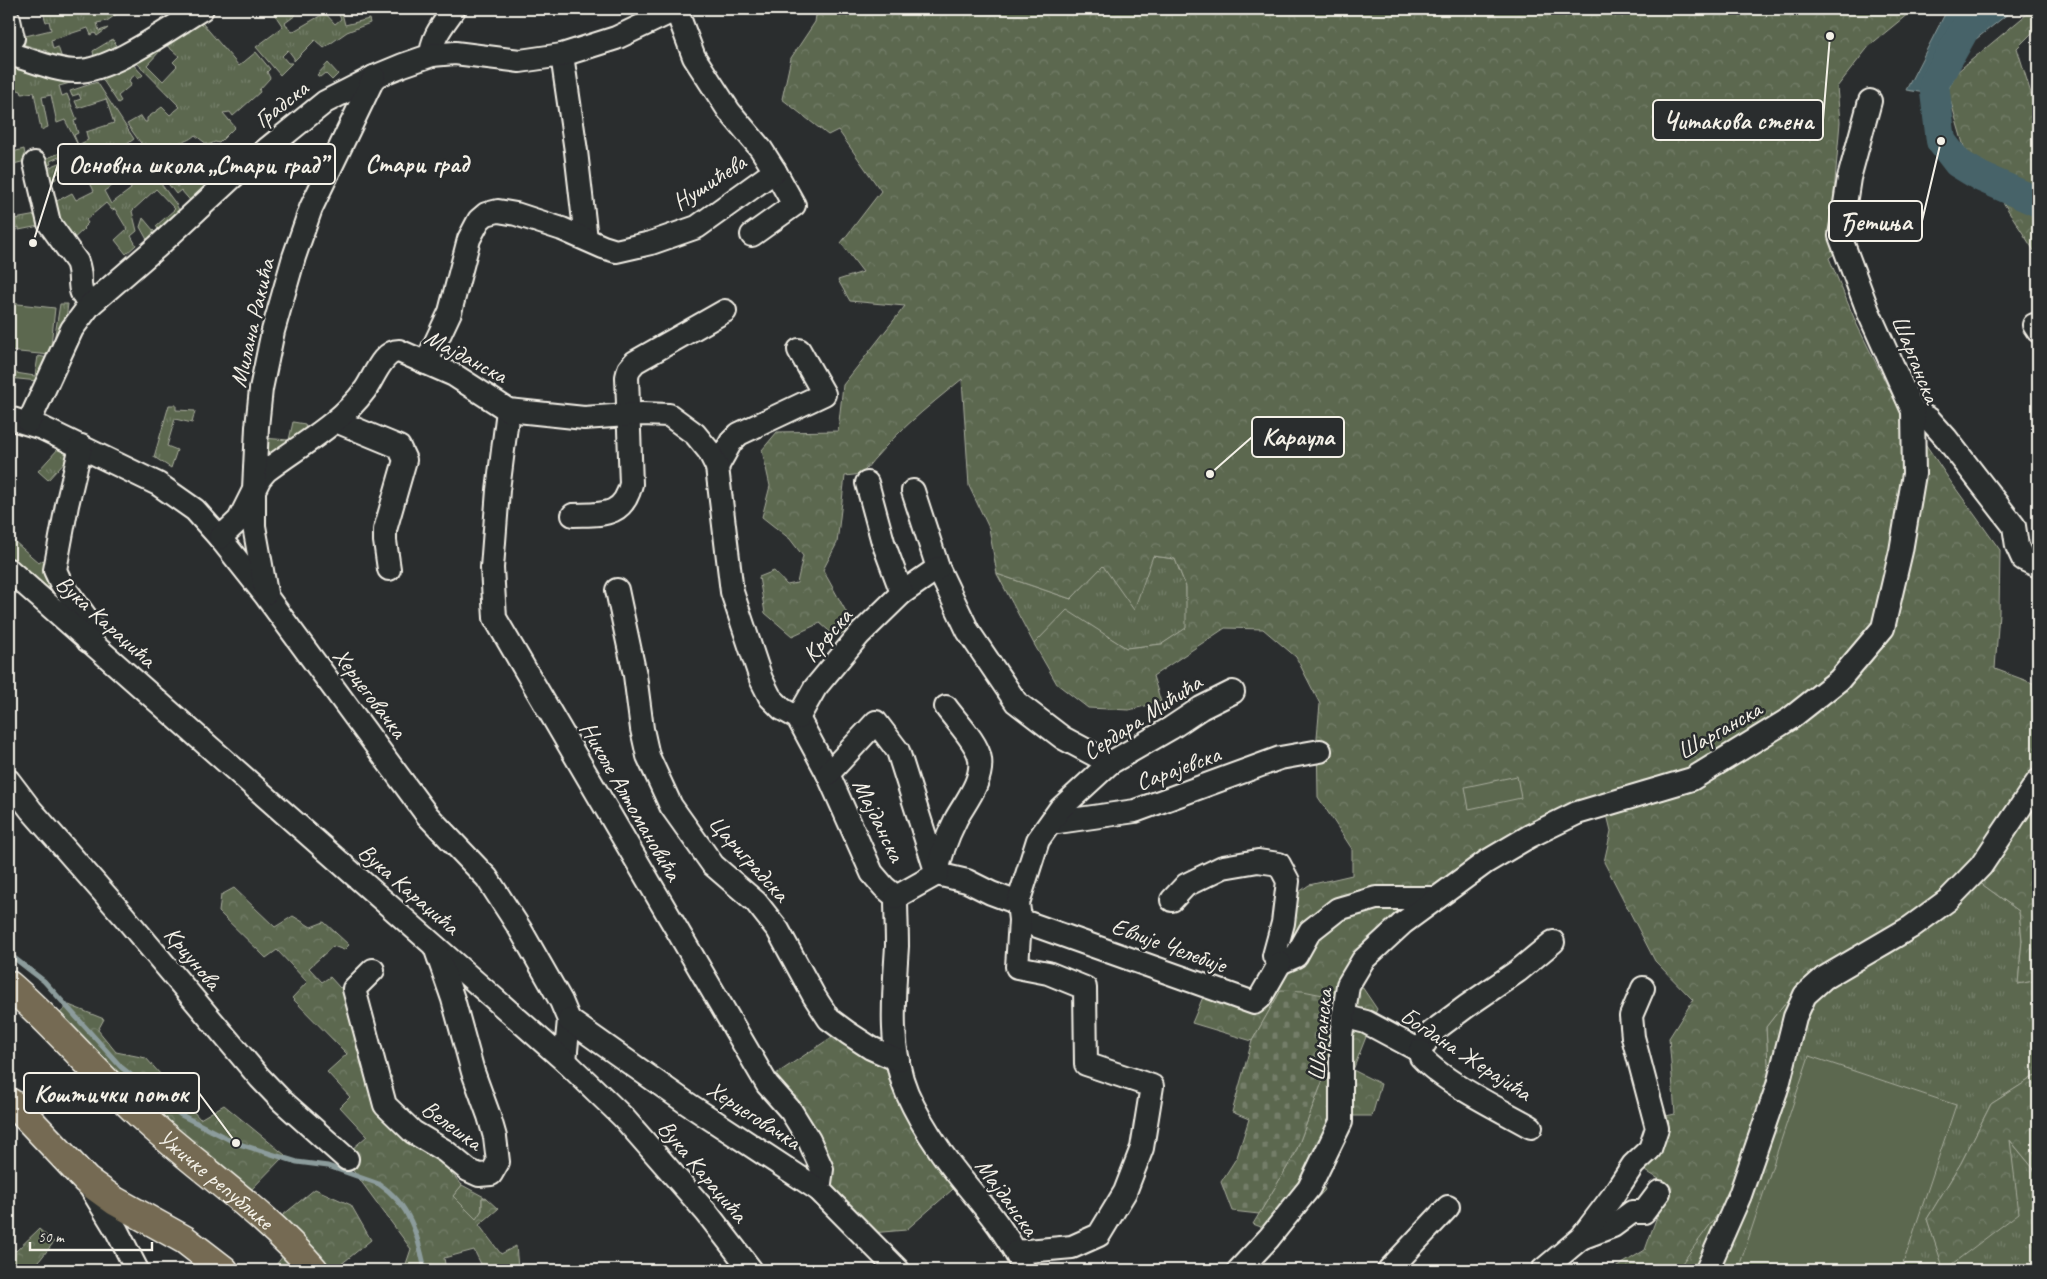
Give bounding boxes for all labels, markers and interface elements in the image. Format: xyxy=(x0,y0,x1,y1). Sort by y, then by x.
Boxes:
street label: Градска xyxy=(248,73,315,135)
callout: Читакова стена xyxy=(1653,100,1823,140)
text: Читакова стена xyxy=(1663,105,1815,137)
callout: Основна школа „Стари град” xyxy=(58,144,335,184)
street label: Нушићева xyxy=(667,146,753,217)
district label: Стари град xyxy=(365,148,471,180)
text: Основна школа „Стари град” xyxy=(68,149,332,181)
callout: Ђетиња xyxy=(1829,201,1922,241)
text: Ђетиња xyxy=(1838,206,1914,238)
street label: Милана Ракића xyxy=(223,254,282,390)
street label: Шарганска xyxy=(1885,311,1948,409)
street label: Мајданска xyxy=(420,322,513,391)
callout: Караула xyxy=(1252,417,1344,457)
text: Караула xyxy=(1262,421,1336,453)
street label: Вука Караџића xyxy=(50,568,164,675)
street label: Крфска xyxy=(795,601,860,668)
street label: Херцеговачка xyxy=(326,642,415,745)
street label: Сердара Мићића xyxy=(1077,666,1209,767)
street label: Шарганска xyxy=(1672,693,1768,766)
street label: Николе Алтомановића xyxy=(573,716,689,887)
street label: Сарајевска xyxy=(1132,738,1226,797)
street label: Мајданска xyxy=(846,774,913,868)
street label: Цариградска xyxy=(702,808,797,909)
street label: Вука Караџића xyxy=(352,837,467,942)
street label: Евлије Челебије xyxy=(1108,910,1232,980)
street label: Крцунова xyxy=(158,920,230,998)
street label: Шарганска xyxy=(1301,986,1339,1082)
street label: Богдана Жерајића xyxy=(1395,1000,1539,1108)
callout: Коштички поток xyxy=(24,1073,199,1113)
street label: Херцеговачка xyxy=(702,1074,807,1157)
text: Коштички поток xyxy=(34,1078,191,1110)
street label: Велешка xyxy=(416,1093,490,1158)
street label: Вука Караџића xyxy=(651,1114,756,1230)
street label: Ужичке републике xyxy=(152,1122,282,1237)
street label: Мајданска xyxy=(969,1152,1046,1243)
scale bar xyxy=(30,1219,152,1251)
text: 50 m xyxy=(38,1228,65,1247)

